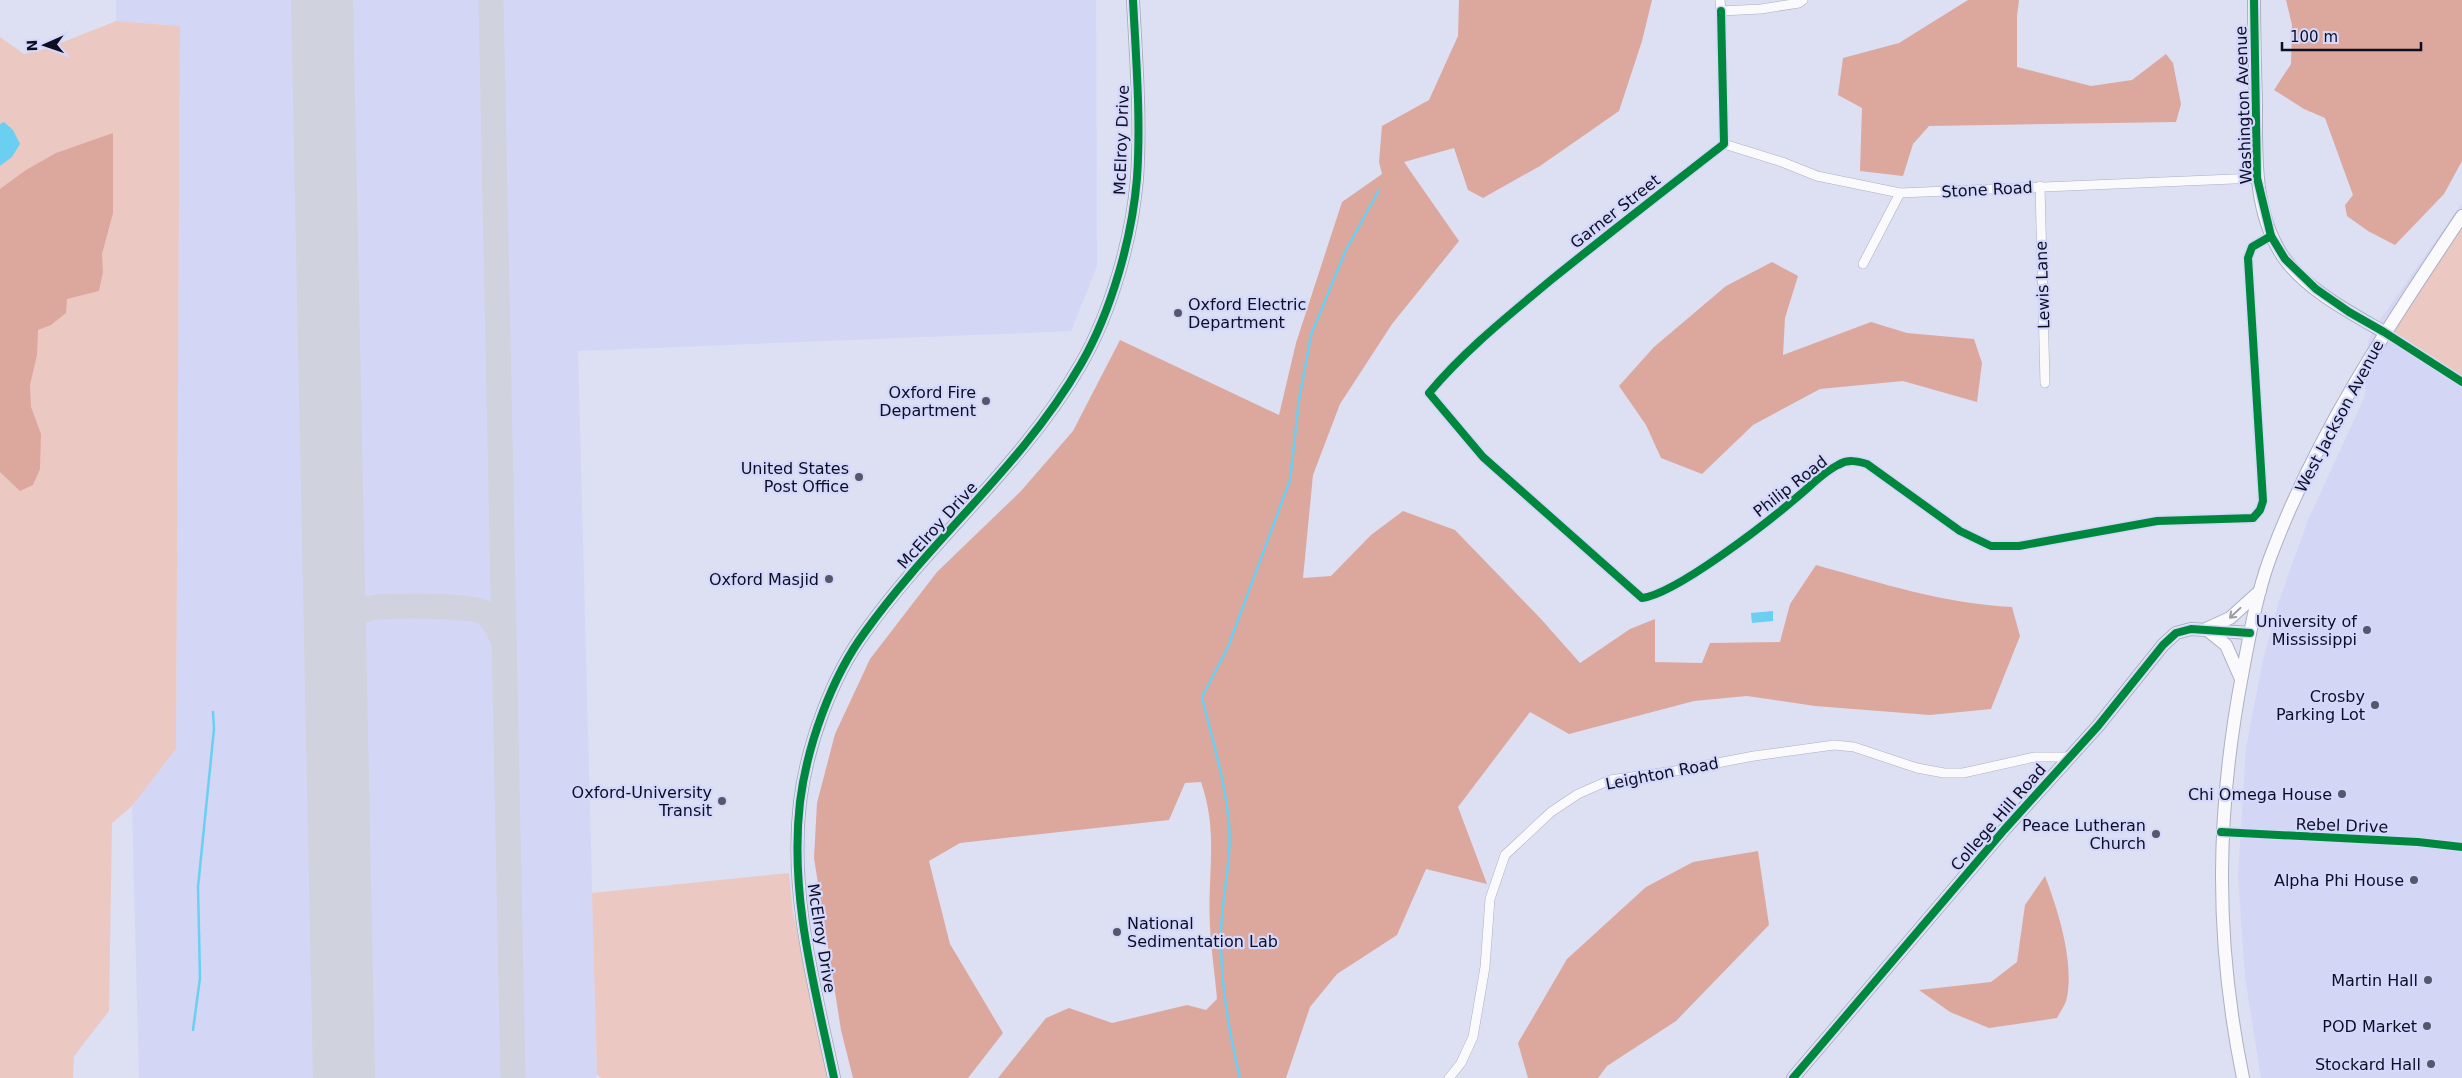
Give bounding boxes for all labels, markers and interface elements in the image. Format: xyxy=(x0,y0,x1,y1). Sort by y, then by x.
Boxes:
north arrow xyxy=(20,20,70,70)
scale bar xyxy=(2282,20,2421,52)
street label: Washington Avenue xyxy=(2231,25,2256,185)
text: 100 m xyxy=(2290,28,2338,46)
text: N xyxy=(24,39,40,52)
street label: McElroy Drive xyxy=(1110,85,1133,196)
street label: Garner Street xyxy=(1567,170,1664,252)
street label: Stone Road xyxy=(1941,178,2033,201)
street label: Lewis Lane xyxy=(2031,241,2054,329)
place label: Oxford Electric Department xyxy=(1188,295,1306,332)
marker: Oxford Electric Department xyxy=(1172,307,1184,319)
street label: West Jackson Avenue xyxy=(2291,337,2388,496)
place label: Oxford Fire Department xyxy=(879,383,976,420)
marker: Oxford Fire Department xyxy=(980,395,992,407)
street label: Philip Road xyxy=(1750,452,1831,521)
place label: United States Post Office xyxy=(741,459,849,496)
marker: United States Post Office xyxy=(853,471,865,483)
street label: McElroy Drive xyxy=(893,478,981,573)
place label: Oxford Masjid xyxy=(709,570,819,589)
marker: Oxford Masjid xyxy=(823,573,835,585)
one-way arrow xyxy=(2228,607,2241,619)
place label: University of Mississippi xyxy=(2256,612,2357,649)
marker: University of Mississippi xyxy=(2361,624,2373,636)
place label: Crosby Parking Lot xyxy=(2276,687,2365,724)
marker: Crosby Parking Lot xyxy=(2369,699,2381,711)
street label: Leighton Road xyxy=(1604,753,1720,794)
street label: College Hill Road xyxy=(1947,760,2050,875)
place label: Oxford-University Transit xyxy=(572,783,712,820)
place label: Chi Omega House xyxy=(2188,785,2332,804)
marker: Chi Omega House xyxy=(2336,788,2348,800)
marker: Oxford-University Transit xyxy=(716,795,728,807)
street label: Rebel Drive xyxy=(2295,814,2389,837)
place label: Peace Lutheran Church xyxy=(2022,816,2146,853)
marker: Peace Lutheran Church xyxy=(2150,828,2162,840)
place label: Alpha Phi House xyxy=(2274,871,2404,890)
marker: Alpha Phi House xyxy=(2408,874,2420,886)
street label: McElroy Drive xyxy=(803,882,840,994)
place label: National Sedimentation Lab xyxy=(1127,914,1278,951)
marker: National Sedimentation Lab xyxy=(1111,926,1123,938)
place label: Martin Hall xyxy=(2331,971,2418,990)
marker: Martin Hall xyxy=(2422,974,2434,986)
place label: POD Market xyxy=(2322,1017,2417,1036)
marker: POD Market xyxy=(2421,1020,2433,1032)
place label: Stockard Hall xyxy=(2315,1055,2421,1074)
marker: Stockard Hall xyxy=(2425,1058,2437,1070)

